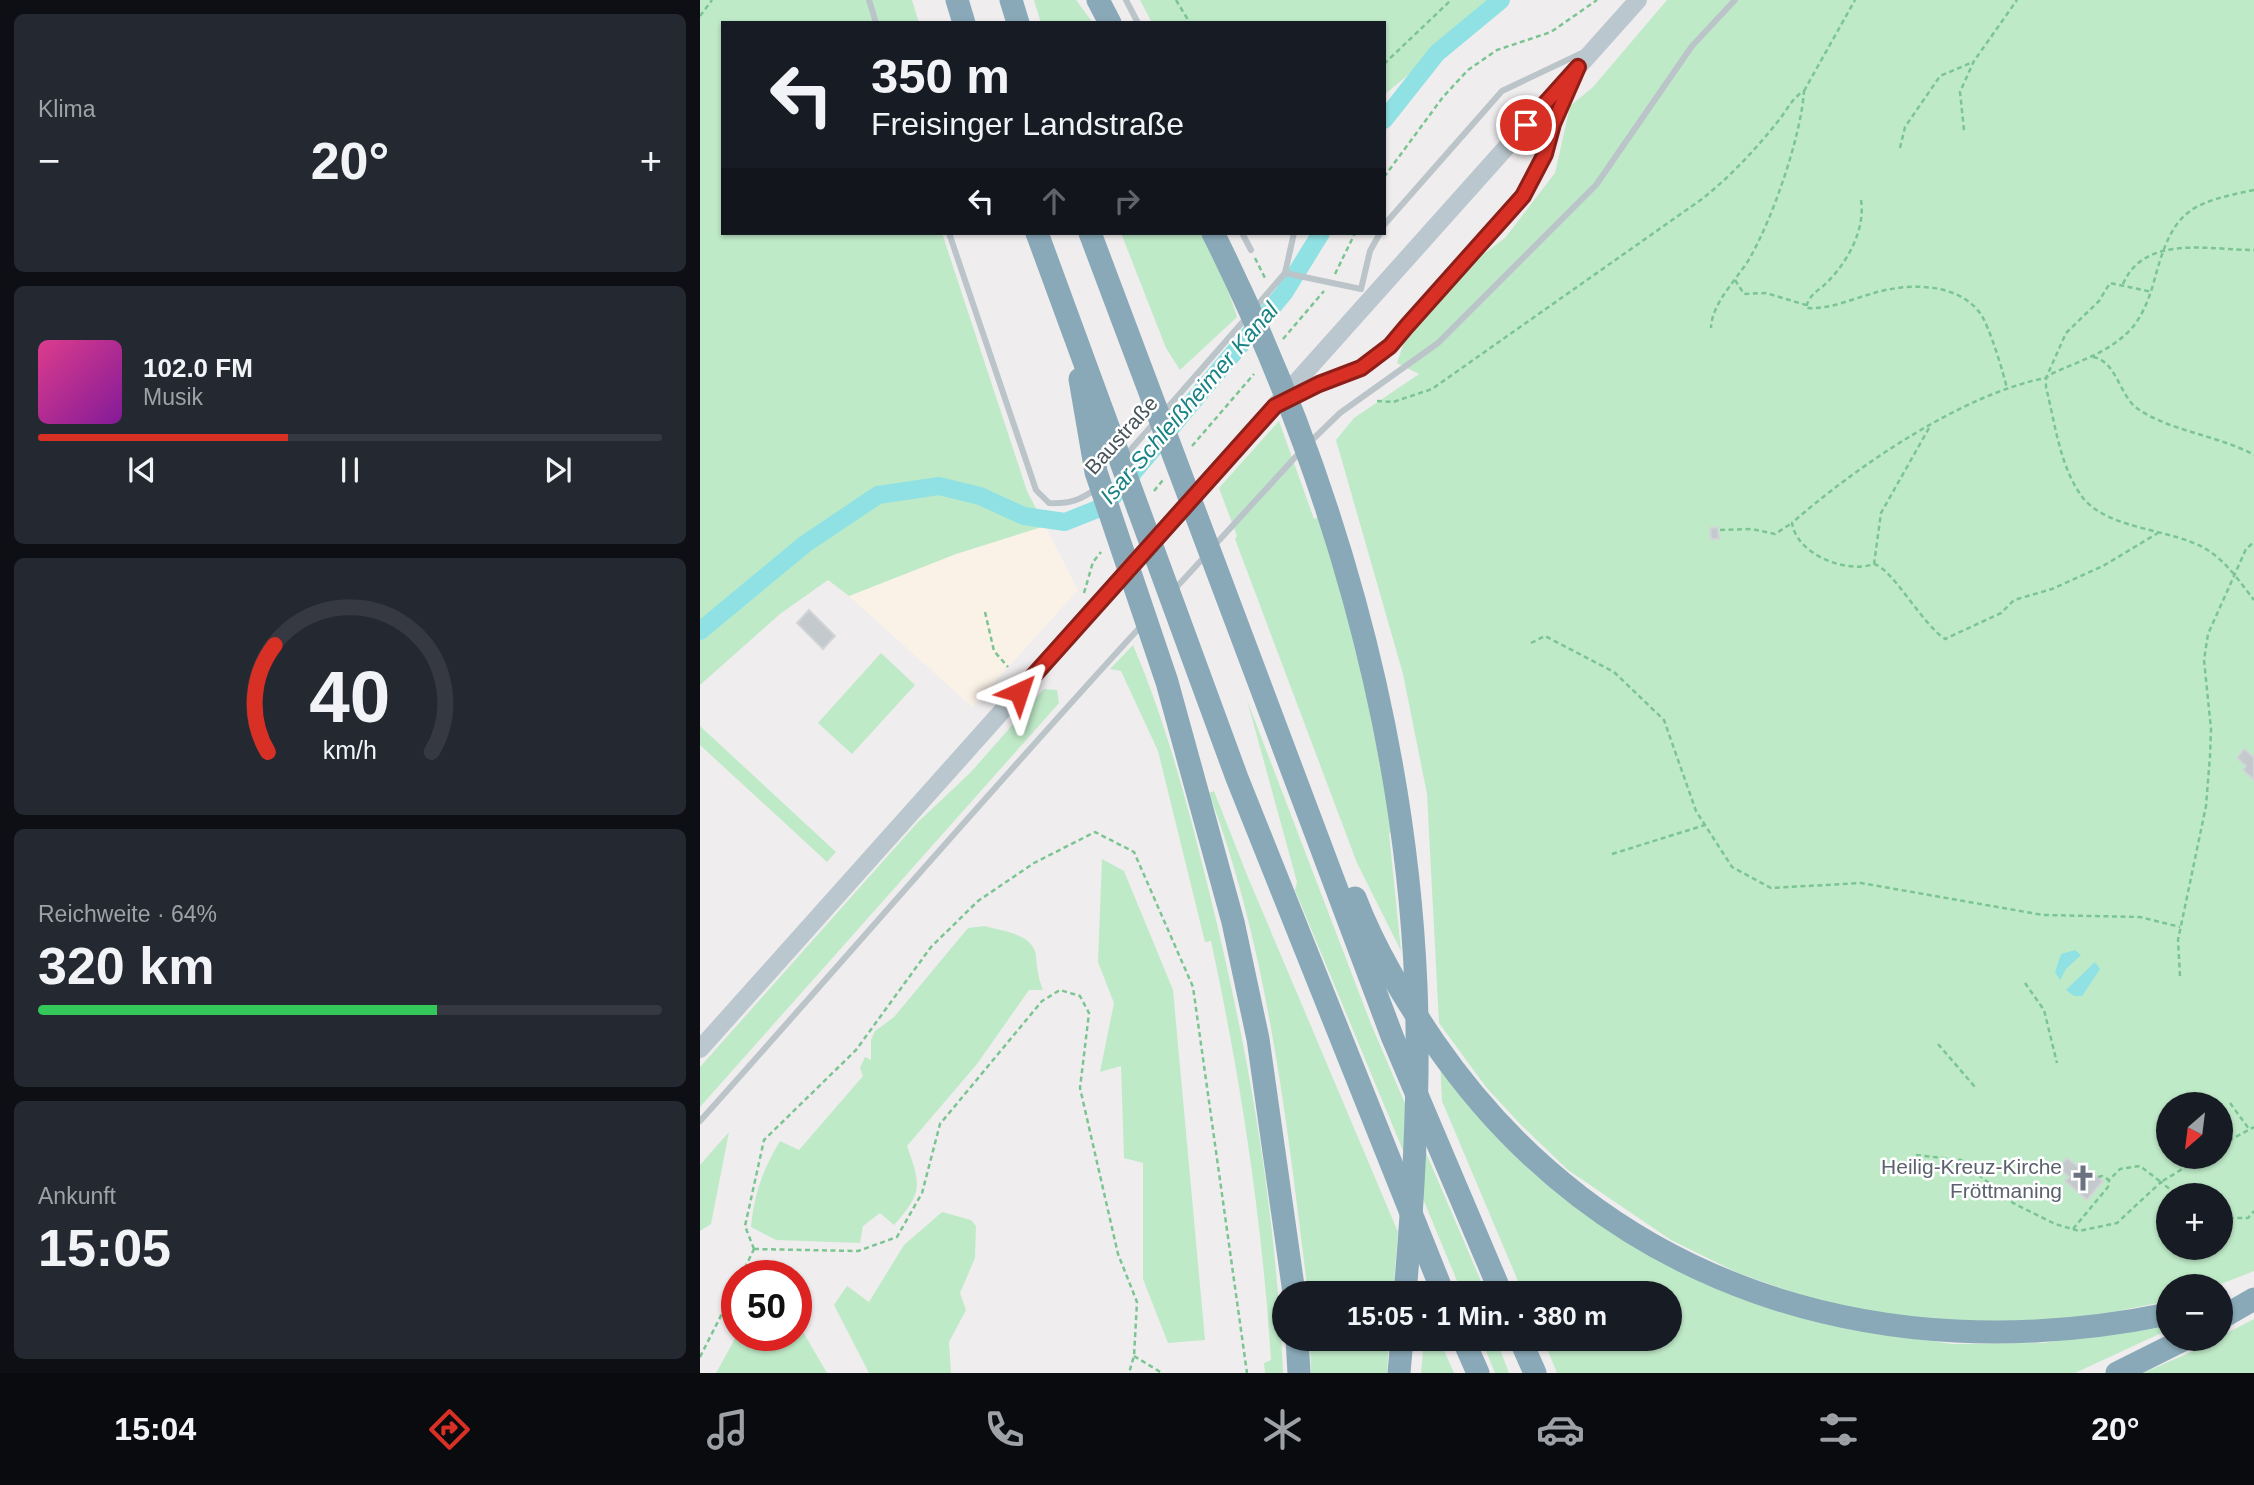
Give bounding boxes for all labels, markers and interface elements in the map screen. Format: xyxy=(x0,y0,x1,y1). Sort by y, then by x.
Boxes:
icon: left xyxy=(756,49,847,140)
text: 350 m xyxy=(871,49,1010,103)
pin xyxy=(1496,95,1556,155)
text: Klima xyxy=(38,96,96,122)
text: Freisinger Landstraße xyxy=(871,106,1184,142)
icon: arrive xyxy=(1507,106,1545,144)
text: 20° xyxy=(311,132,389,190)
text: − xyxy=(38,140,60,182)
text: + xyxy=(640,140,662,182)
icon: left xyxy=(962,182,1000,220)
icon: ahead xyxy=(1035,182,1073,220)
icon: right xyxy=(1108,182,1146,220)
water label: Isar-Schleißheimer Kanal xyxy=(1095,297,1284,509)
text: 102.0 FM xyxy=(143,353,253,383)
text: Musik xyxy=(143,384,203,410)
street label: Baustraße xyxy=(1080,391,1162,479)
icon: previous xyxy=(123,451,161,489)
icon: pause xyxy=(331,451,369,489)
icon: next xyxy=(539,451,577,489)
position arrow xyxy=(982,655,1056,729)
text: 40 xyxy=(310,657,390,738)
text: km/h xyxy=(323,736,377,764)
text: Reichweite · 64% xyxy=(38,901,217,927)
text: 320 km xyxy=(38,937,214,995)
north arrow xyxy=(2156,1092,2233,1169)
map controls xyxy=(2156,1092,2233,1351)
place label: Heilig-Kreuz-Kirche Fröttmaning xyxy=(1881,1155,2062,1202)
church icon: Heilig-Kreuz-Kirche Fröttmaning xyxy=(2068,1163,2098,1193)
text: Ankunft xyxy=(38,1183,116,1209)
button: + xyxy=(2156,1183,2233,1260)
text: 15:05 xyxy=(38,1219,171,1277)
speed limit sign: 50 xyxy=(721,1260,812,1351)
button: − xyxy=(2156,1274,2233,1351)
text: 15:05 · 1 Min. · 380 m xyxy=(1347,1301,1607,1331)
icon: directions xyxy=(425,1405,474,1454)
icon: music xyxy=(703,1405,752,1454)
icon: phone xyxy=(980,1405,1029,1454)
icon: climate xyxy=(1258,1405,1307,1454)
icon: car xyxy=(1536,1405,1585,1454)
icon: filters xyxy=(1814,1405,1863,1454)
text: 15:04 xyxy=(114,1411,196,1447)
text: 20° xyxy=(2091,1411,2140,1447)

